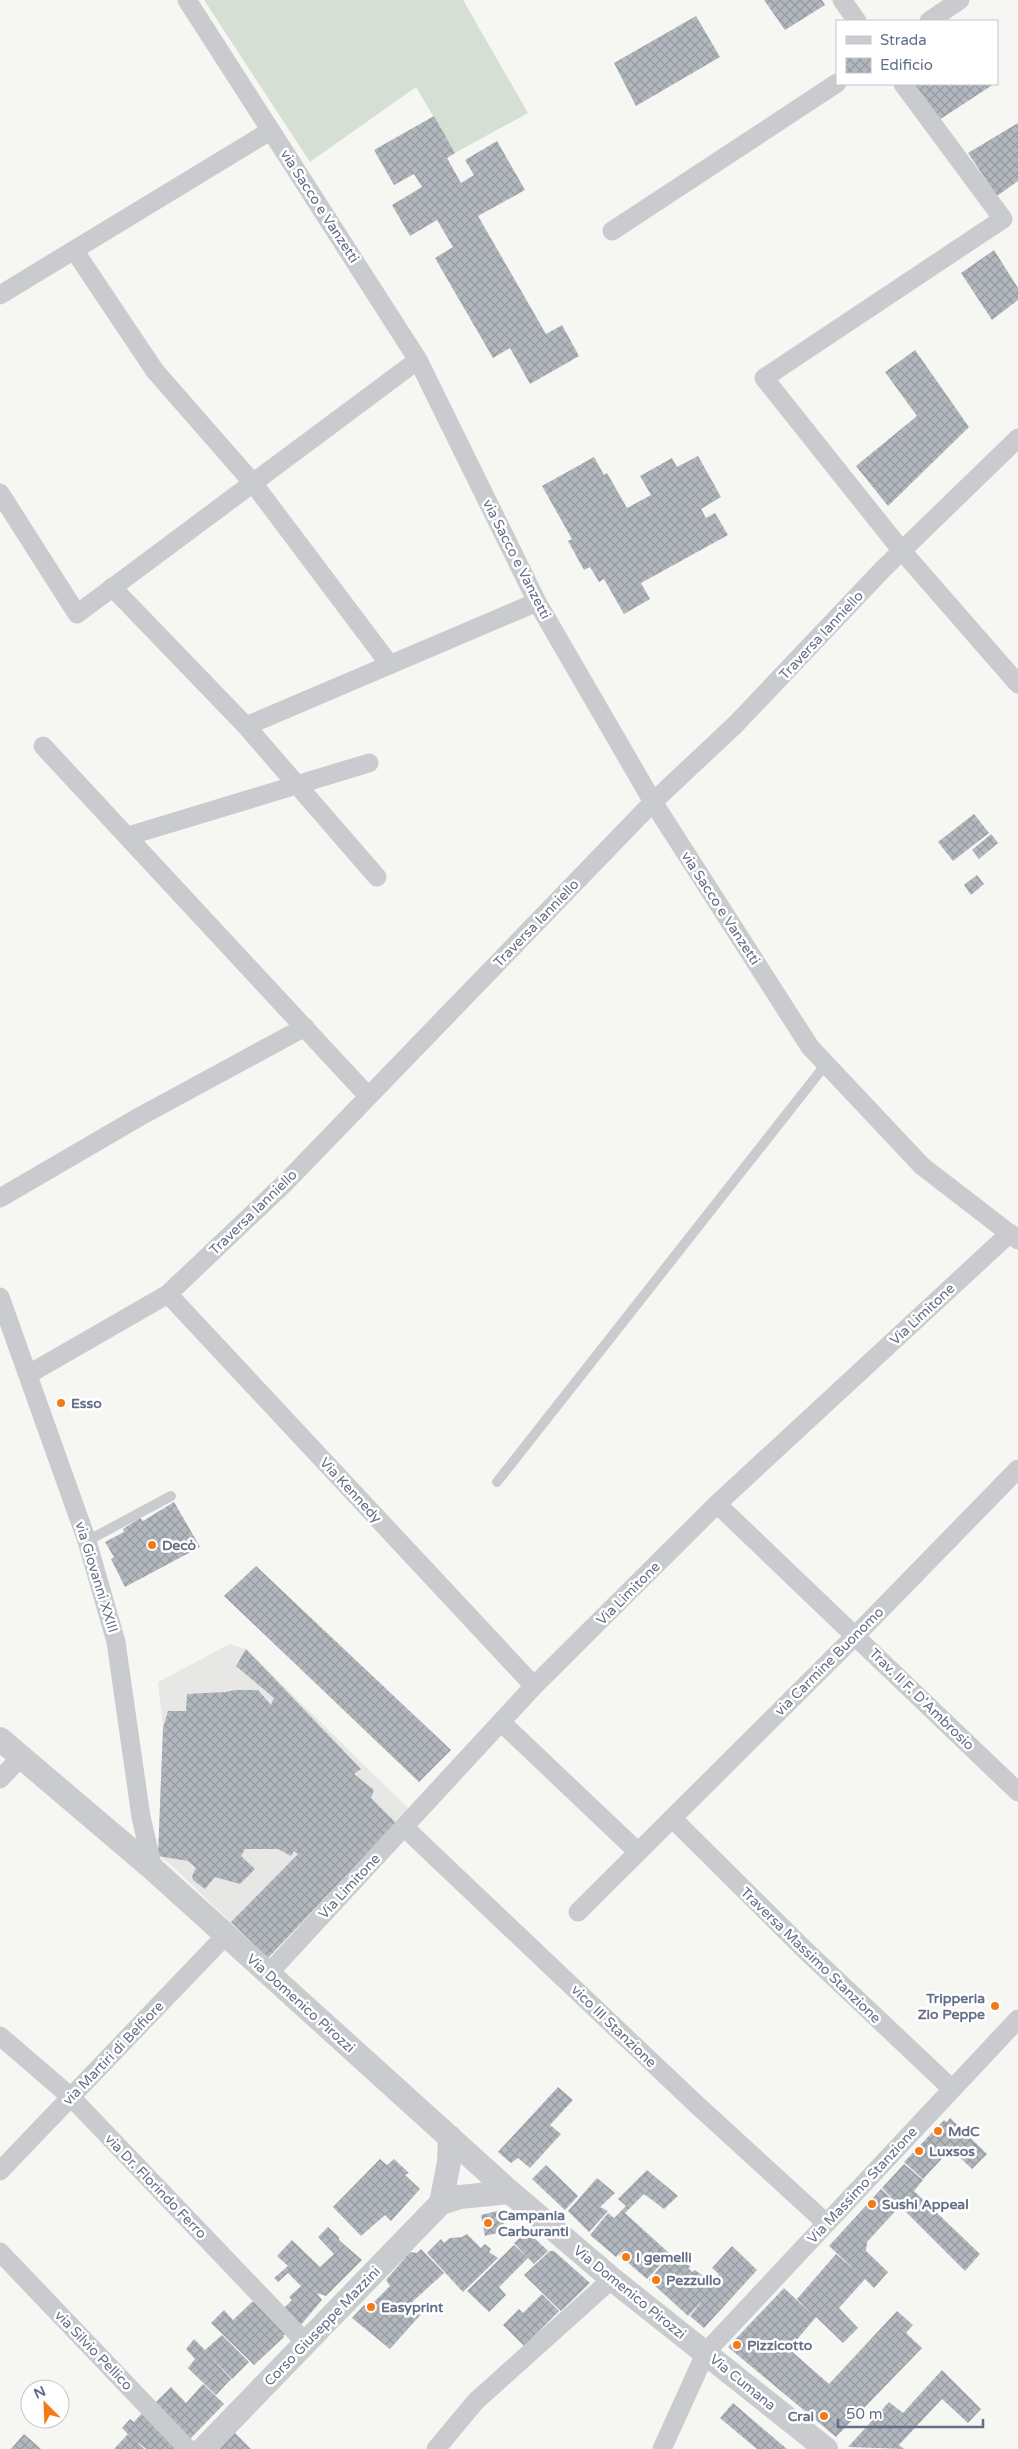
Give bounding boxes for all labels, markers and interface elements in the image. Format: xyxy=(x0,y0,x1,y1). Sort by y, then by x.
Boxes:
legend xyxy=(836,20,998,85)
text: Strada xyxy=(880,31,927,49)
text: Edificio xyxy=(880,56,933,74)
street label: via Sacco e Vanzetti xyxy=(277,146,363,266)
street label: via Sacco e Vanzetti xyxy=(479,497,554,622)
street label: Traversa Ianniello xyxy=(776,587,867,683)
street label: via Sacco e Vanzetti xyxy=(678,848,764,968)
street label: Traversa Ianniello xyxy=(490,876,583,971)
street label: Traversa Ianniello xyxy=(206,1166,301,1259)
street label: Via Limitone xyxy=(886,1280,958,1349)
place label: Esso xyxy=(71,1395,102,1412)
marker: Esso xyxy=(55,1397,67,1409)
street label: Via Kennedy xyxy=(316,1454,386,1527)
street label: via Giovanni XXIII xyxy=(72,1519,122,1635)
place label: Decò xyxy=(162,1537,197,1554)
marker: Decò xyxy=(146,1539,158,1551)
street label: Via Limitone xyxy=(593,1558,664,1629)
street label: via Carmine Buonomo xyxy=(771,1603,887,1719)
street label: Trav. II F. D'Ambrosio xyxy=(866,1645,978,1754)
street label: Via Limitone xyxy=(315,1850,384,1922)
street label: Traversa Massimo Stanzione xyxy=(737,1884,884,2027)
street label: Via Domenico Pirozzi xyxy=(243,1950,358,2056)
street label: vico III Stanzione xyxy=(568,1981,660,2071)
place label: Tripperia Zio Peppe xyxy=(918,1990,985,2023)
street label: via Martiri di Belfiore xyxy=(59,1998,167,2109)
marker: Tripperia Zio Peppe xyxy=(989,2000,1001,2012)
street label: Via Massimo Stanzione xyxy=(804,2123,921,2247)
place label: MdC xyxy=(948,2123,980,2140)
marker: MdC xyxy=(932,2125,944,2137)
street label: via Dr. Florindo Ferro xyxy=(101,2131,210,2242)
place label: Luxsos xyxy=(929,2143,975,2160)
marker: Luxsos xyxy=(913,2145,925,2157)
place label: Sushi Appeal xyxy=(882,2196,969,2213)
marker: Sushi Appeal xyxy=(866,2198,878,2210)
place label: Campania Carburanti xyxy=(498,2207,569,2240)
marker: Campania Carburanti xyxy=(482,2217,494,2229)
street label: Via Domenico Pirozzi xyxy=(570,2242,689,2343)
place label: I gemelli xyxy=(636,2249,692,2266)
marker: I gemelli xyxy=(620,2251,632,2263)
street label: Corso Giuseppe Mazzini xyxy=(261,2263,384,2390)
place label: Pezzullo xyxy=(666,2272,722,2289)
marker: Pezzullo xyxy=(650,2274,662,2286)
place label: Easyprint xyxy=(381,2299,444,2316)
marker: Easyprint xyxy=(365,2301,377,2313)
street label: via Silvio Pellico xyxy=(51,2307,136,2394)
place label: Pizzicotto xyxy=(747,2337,813,2354)
marker: Pizzicotto xyxy=(731,2339,743,2351)
street label: Via Cumana xyxy=(706,2351,779,2414)
north arrow xyxy=(20,2379,70,2429)
text: N xyxy=(31,2383,49,2403)
scale bar xyxy=(838,2396,983,2428)
text: 50 m xyxy=(846,2405,883,2423)
place label: Crai xyxy=(788,2408,814,2425)
marker: Crai xyxy=(818,2410,830,2422)

